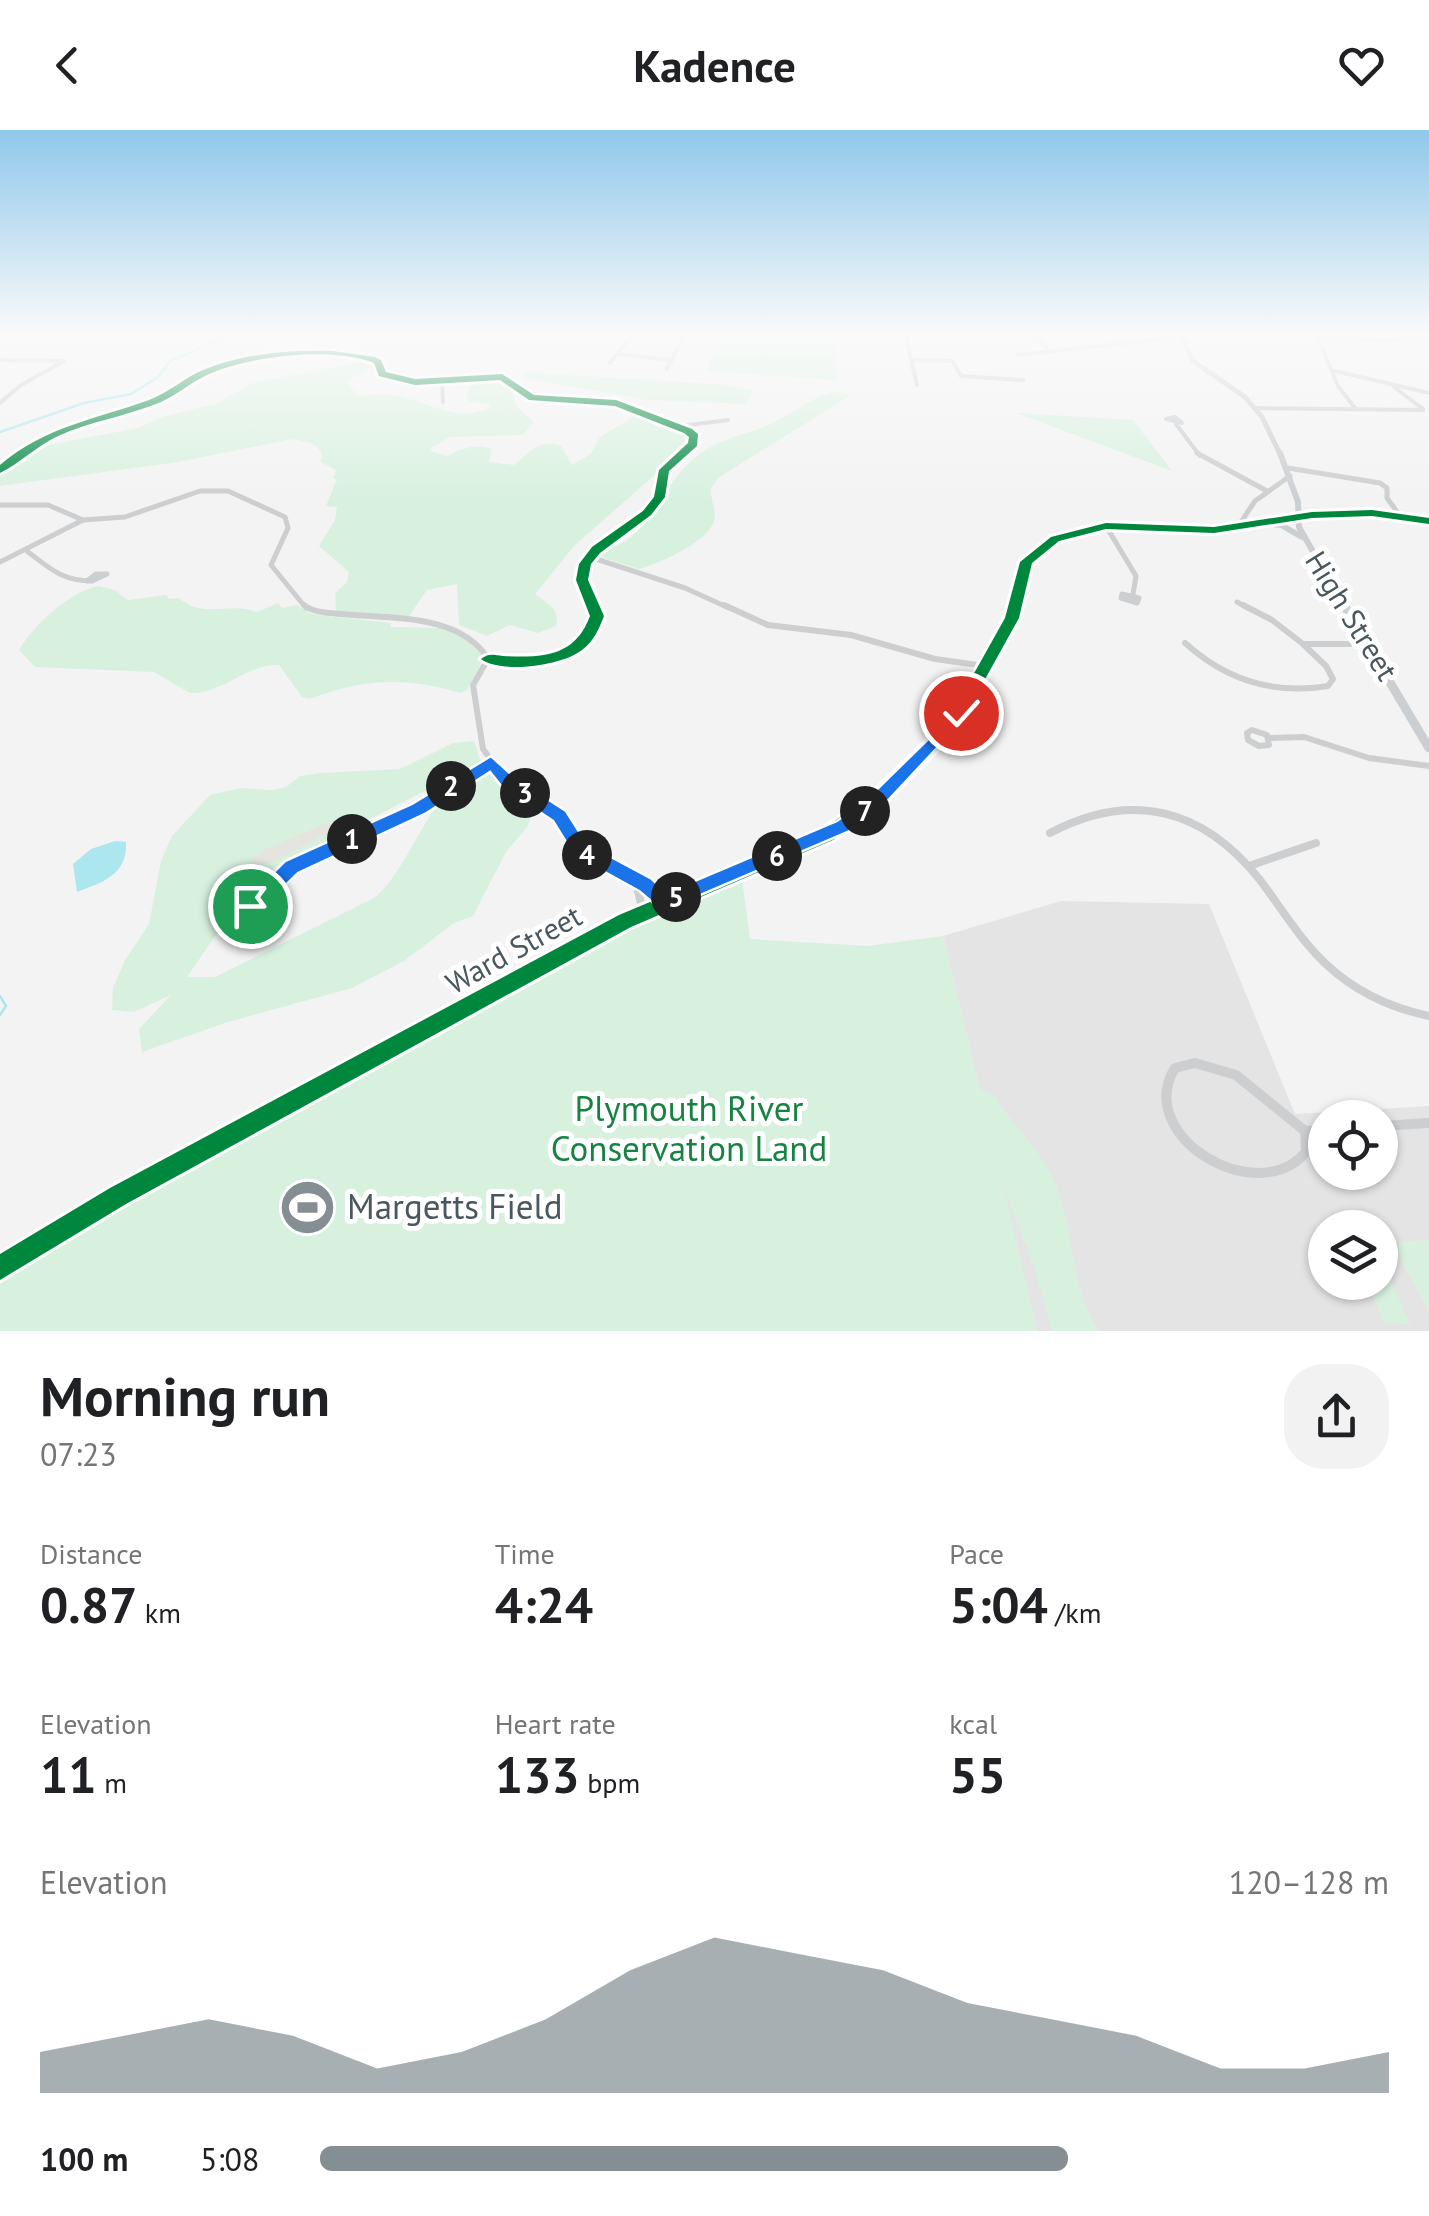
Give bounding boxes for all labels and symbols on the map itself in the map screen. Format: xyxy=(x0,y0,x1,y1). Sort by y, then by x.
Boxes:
street label: High Street xyxy=(1297,543,1407,687)
pin xyxy=(919,671,1004,756)
pin: 2 xyxy=(426,761,476,811)
pin: 3 xyxy=(500,768,550,818)
pin: 7 xyxy=(840,786,890,836)
pin: 1 xyxy=(327,814,377,864)
pin: 4 xyxy=(562,830,612,880)
pin: 6 xyxy=(752,831,802,881)
pin xyxy=(208,864,293,949)
pin: 5 xyxy=(651,872,701,922)
street label: Ward Street xyxy=(438,895,588,1002)
park label: Plymouth River Conservation Land xyxy=(551,1085,827,1171)
sports icon: Margetts Field xyxy=(278,1177,338,1237)
place label: Margetts Field xyxy=(347,1183,563,1229)

